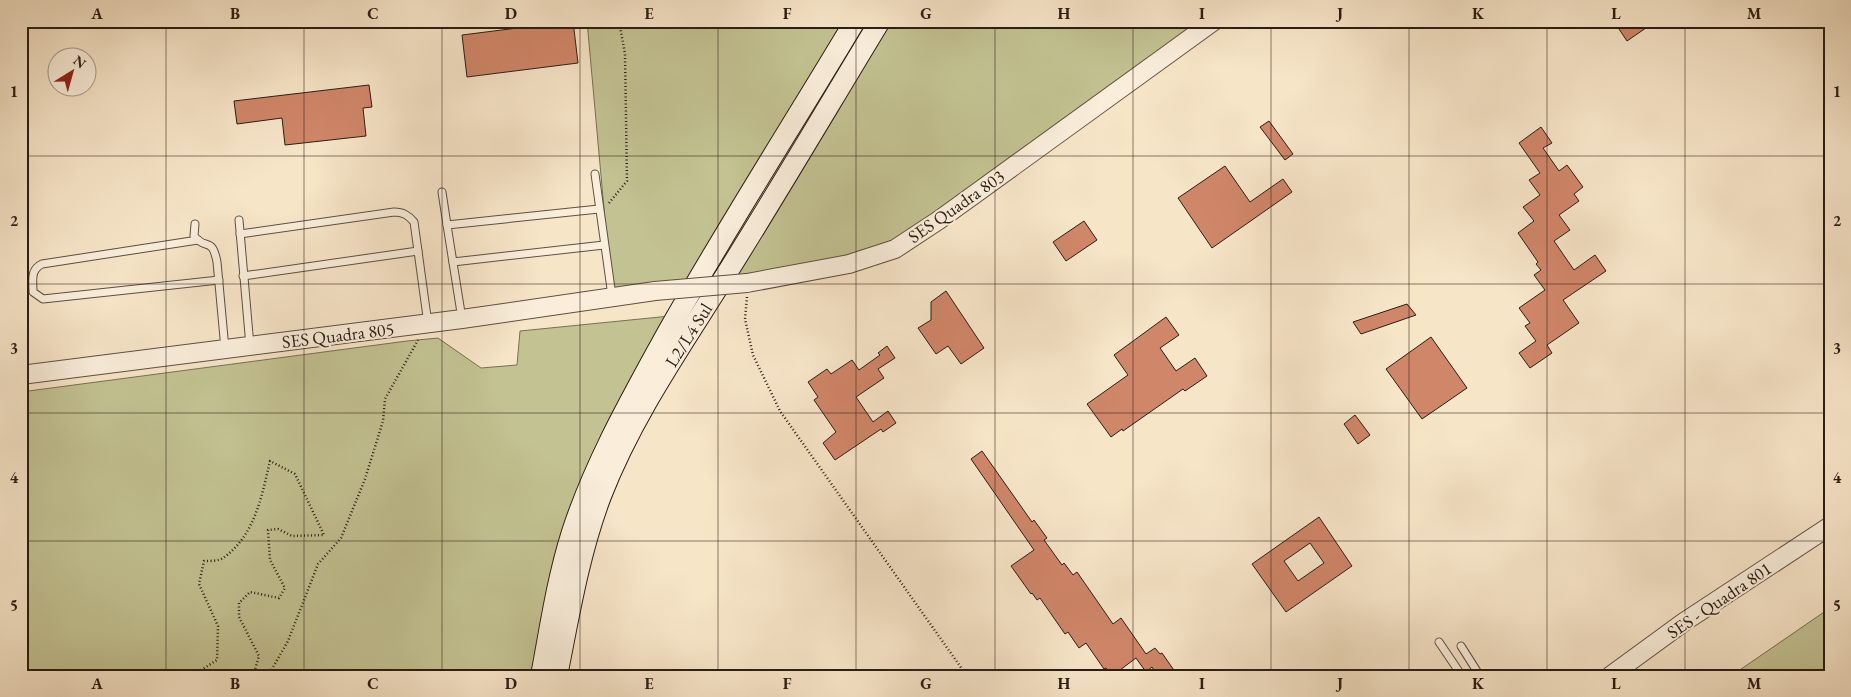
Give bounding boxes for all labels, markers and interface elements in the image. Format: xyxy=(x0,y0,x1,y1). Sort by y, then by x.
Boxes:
text: A xyxy=(90,3,103,24)
text: B xyxy=(230,3,240,24)
text: C xyxy=(367,3,379,24)
text: D xyxy=(505,3,517,24)
text: E xyxy=(644,3,654,24)
text: F xyxy=(783,3,792,24)
text: G xyxy=(920,3,932,24)
text: H xyxy=(1058,3,1071,24)
text: I xyxy=(1199,3,1205,24)
text: J xyxy=(1335,3,1343,24)
text: K xyxy=(1472,3,1485,24)
text: L xyxy=(1611,3,1621,24)
text: M xyxy=(1747,3,1762,24)
north arrow xyxy=(48,48,98,98)
text: N xyxy=(70,51,90,73)
text: 1 xyxy=(10,81,18,102)
text: 1 xyxy=(1833,81,1841,102)
street label: SES Quadra 803 xyxy=(903,164,1009,248)
text: 2 xyxy=(10,210,19,231)
text: 2 xyxy=(1833,210,1842,231)
street label: L2/L4 Sul xyxy=(659,298,717,371)
street label: SES Quadra 805 xyxy=(281,317,395,353)
text: 3 xyxy=(10,338,18,359)
text: 3 xyxy=(1833,338,1841,359)
text: 4 xyxy=(10,467,19,488)
text: 4 xyxy=(1833,467,1842,488)
street label: SES - Quadra 801 xyxy=(1662,557,1776,643)
text: 5 xyxy=(10,595,18,616)
text: 5 xyxy=(1833,595,1841,616)
text: A xyxy=(90,673,103,694)
text: B xyxy=(230,673,240,694)
text: C xyxy=(367,673,379,694)
text: D xyxy=(505,673,517,694)
text: E xyxy=(644,673,654,694)
text: F xyxy=(783,673,792,694)
text: G xyxy=(920,673,932,694)
text: H xyxy=(1058,673,1071,694)
text: I xyxy=(1199,673,1205,694)
text: J xyxy=(1335,673,1343,694)
text: K xyxy=(1472,673,1485,694)
text: L xyxy=(1611,673,1621,694)
text: M xyxy=(1747,673,1762,694)

